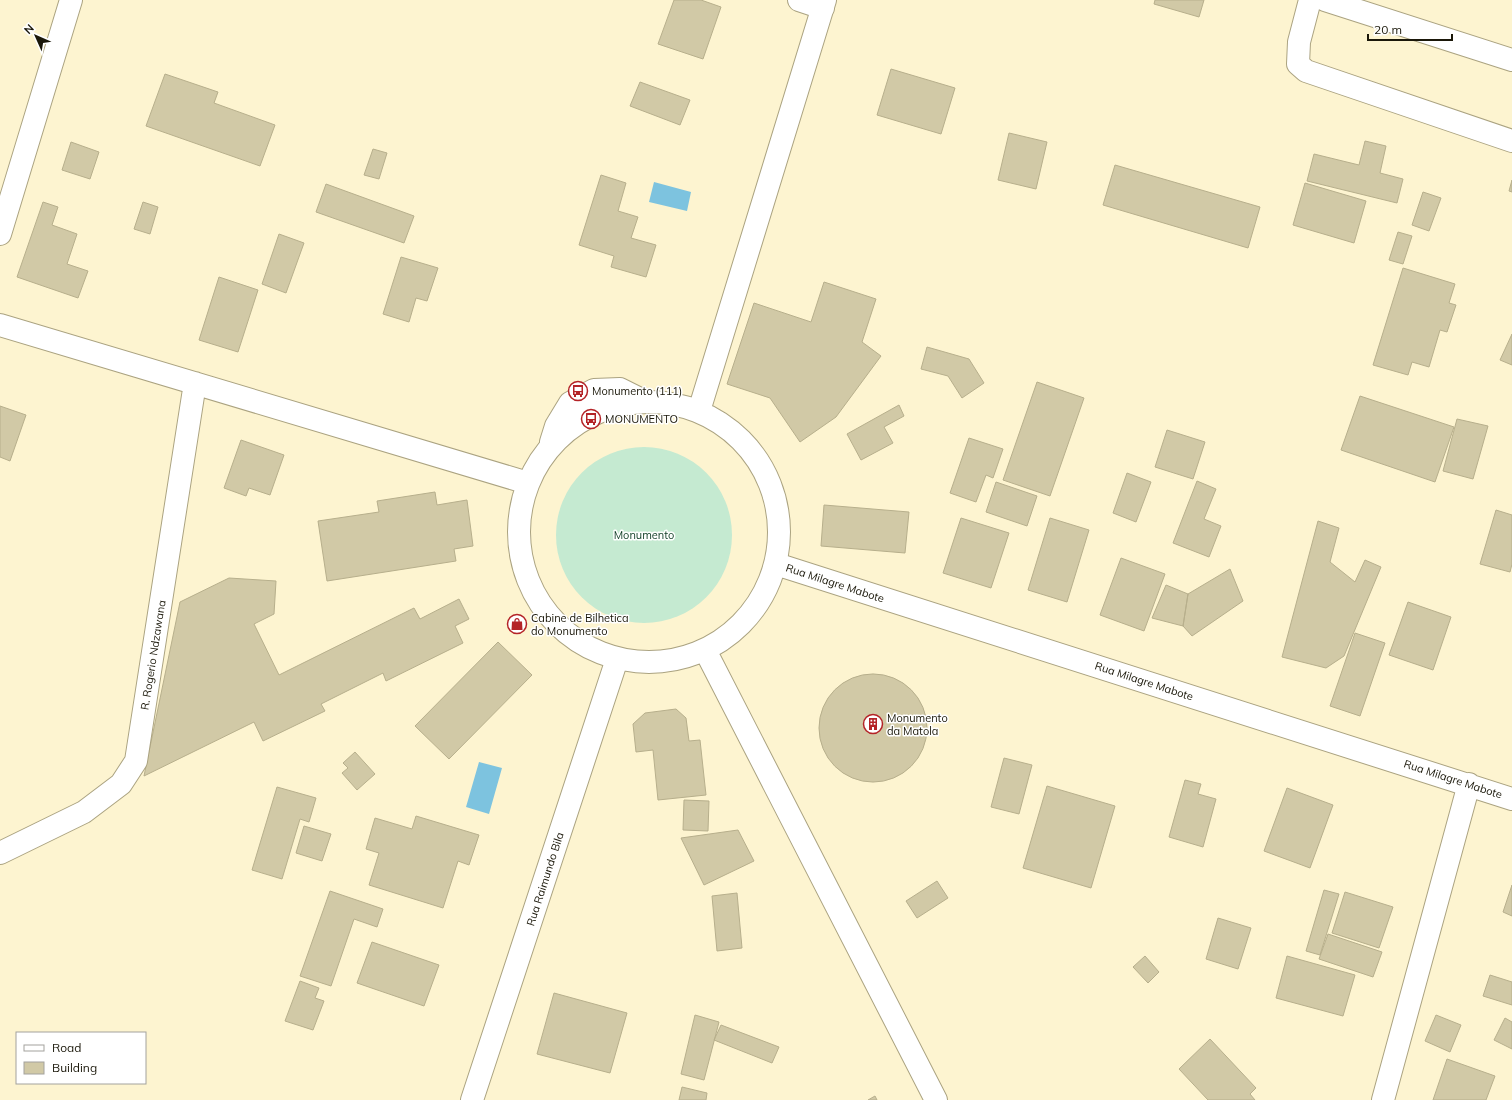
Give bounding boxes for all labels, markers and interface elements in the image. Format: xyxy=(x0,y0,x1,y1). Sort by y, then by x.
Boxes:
north arrow xyxy=(16,16,56,56)
scale bar xyxy=(1368,16,1452,42)
text: N xyxy=(21,21,37,37)
text: 20 m xyxy=(1374,22,1402,37)
bus stop icon: Monumento (111) xyxy=(567,380,589,402)
place label: Monumento (111) xyxy=(592,384,682,398)
bus stop icon: MONUMENTO xyxy=(580,408,602,430)
place label: MONUMENTO xyxy=(605,412,678,426)
park label: Monumento xyxy=(614,528,674,542)
street label: Rua Milagre Mabote xyxy=(784,560,886,606)
street label: R. Rogerio Ndzawana xyxy=(137,599,169,711)
place label: Cabine de Bilhetica do Monumento xyxy=(531,611,629,638)
shop icon: Cabine de Bilhetica do Monumento xyxy=(506,613,528,635)
street label: Rua Milagre Mabote xyxy=(1093,658,1195,704)
place label: Monumento da Matola xyxy=(887,711,948,738)
building icon: Monumento da Matola xyxy=(862,713,884,735)
street label: Rua Milagre Mabote xyxy=(1402,756,1504,802)
street label: Rua Raimundo Bila xyxy=(523,830,567,928)
legend xyxy=(16,1032,146,1084)
text: Road xyxy=(52,1040,81,1055)
text: Building xyxy=(52,1060,97,1075)

